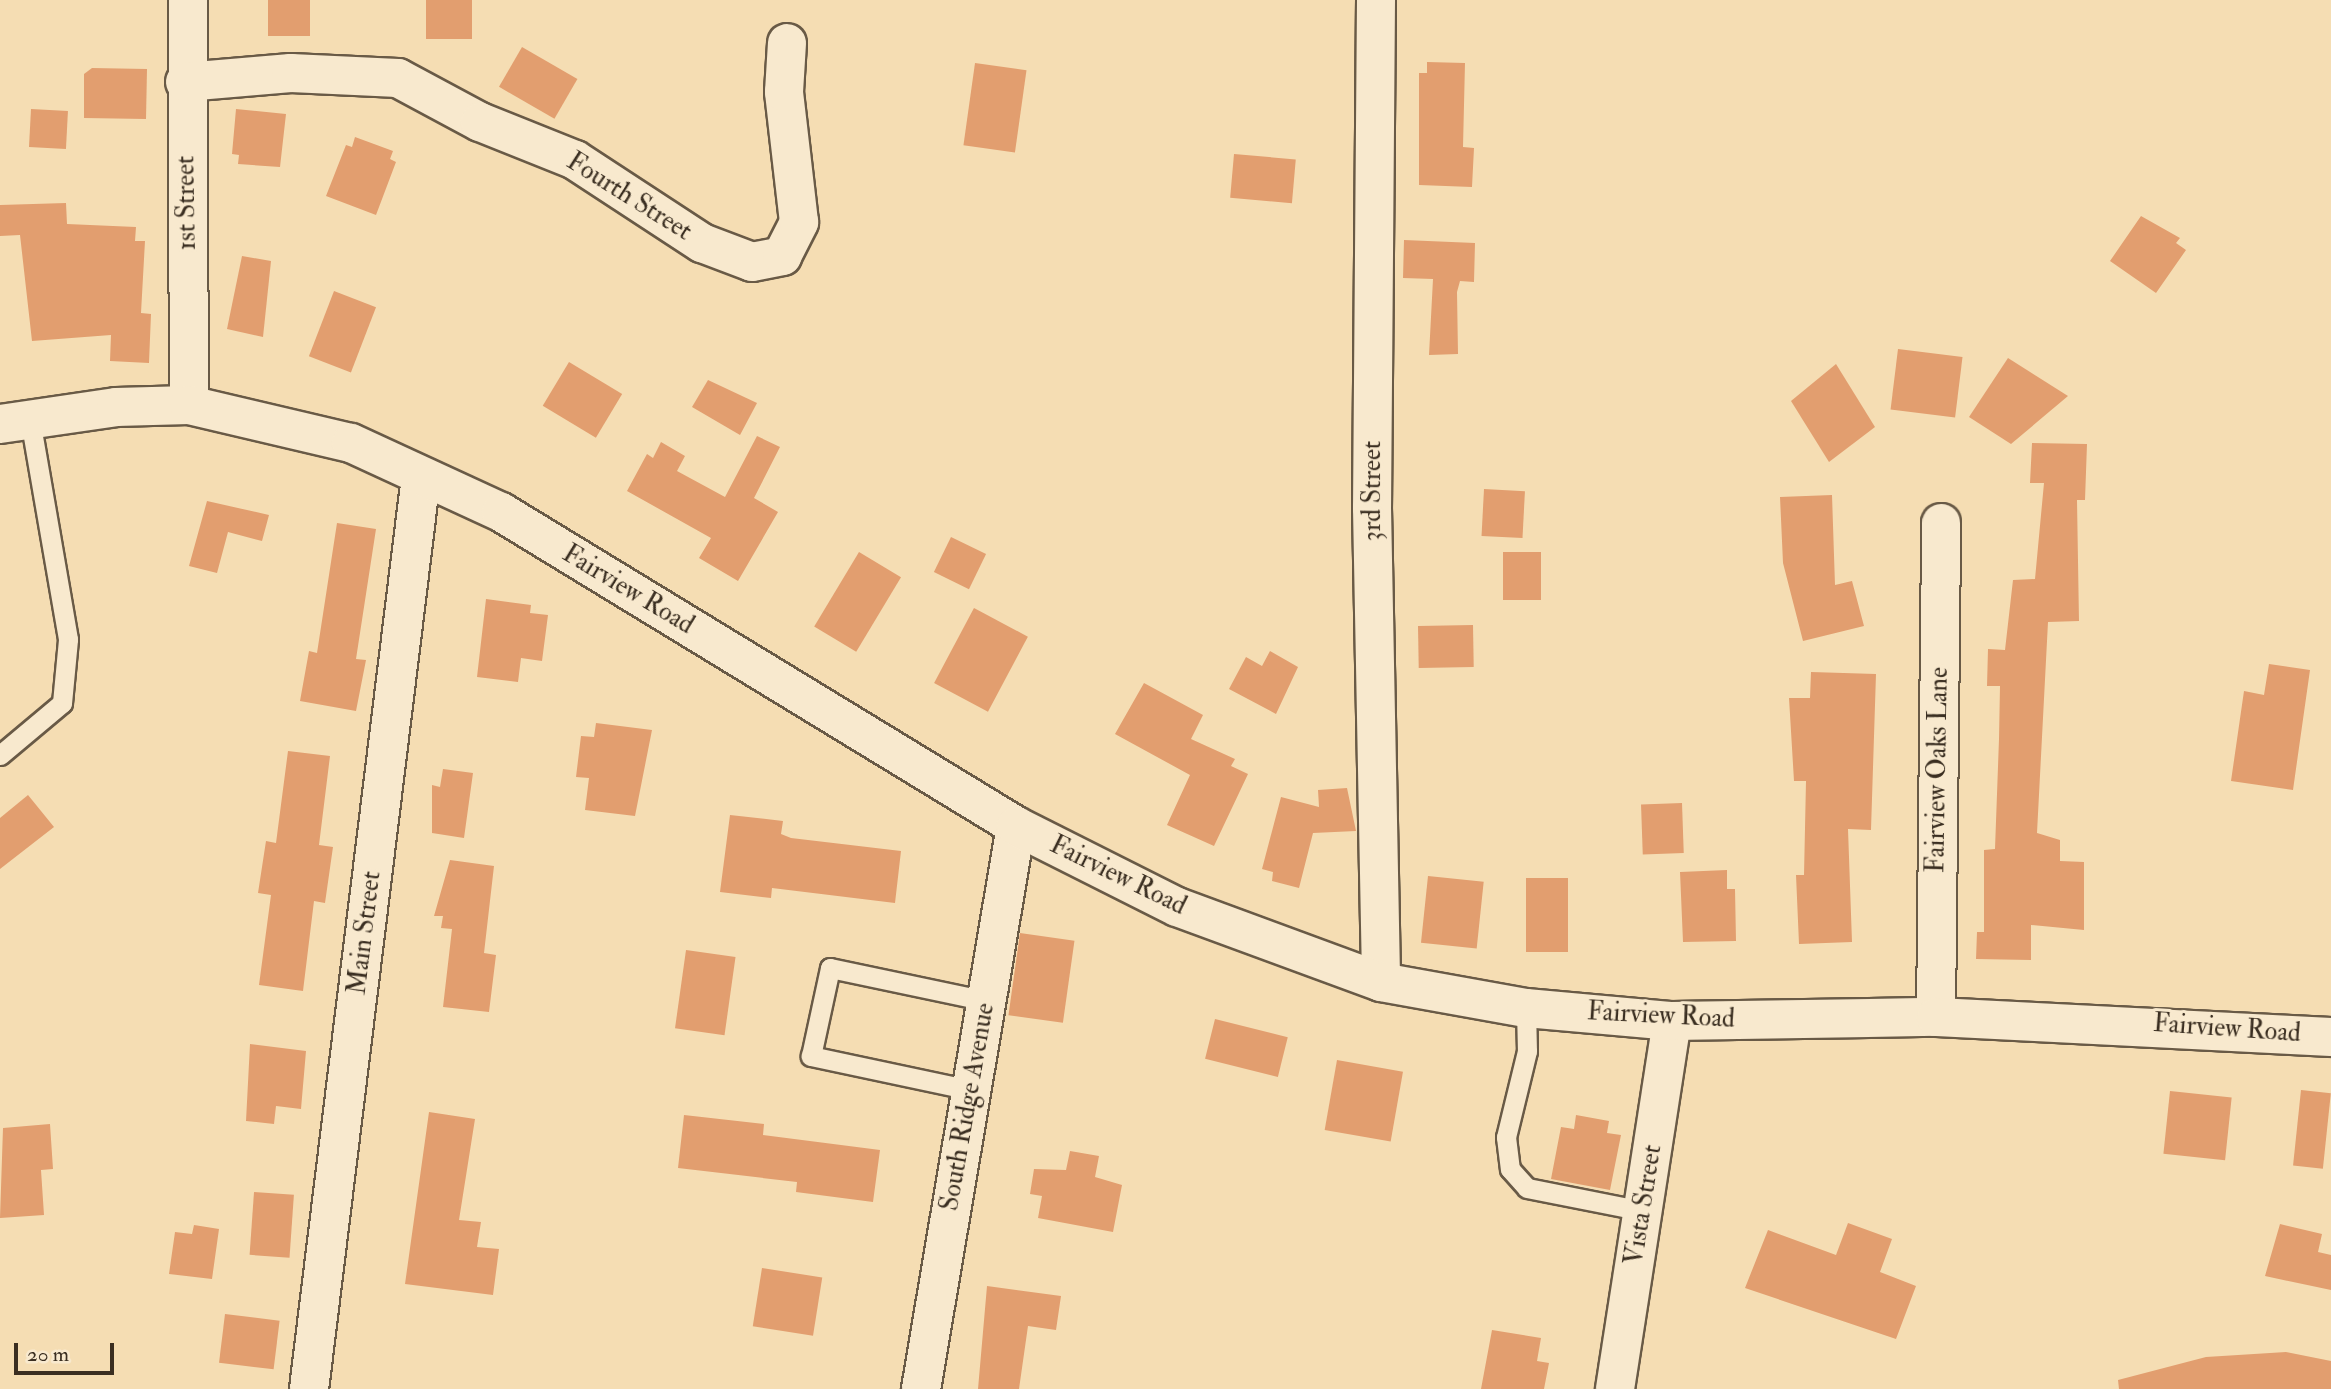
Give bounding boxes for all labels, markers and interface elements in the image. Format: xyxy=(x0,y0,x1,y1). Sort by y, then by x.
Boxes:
street label: Fourth Street xyxy=(561,146,697,248)
street label: 1st Street xyxy=(171,155,203,251)
street label: 3rd Street xyxy=(1357,441,1389,541)
street label: Fairview Road xyxy=(557,539,699,641)
street label: Fairview Oaks Lane xyxy=(1921,667,1955,873)
street label: Fairview Road xyxy=(1045,830,1191,922)
street label: Main Street xyxy=(342,869,388,997)
street label: Fairview Road xyxy=(1586,997,1736,1035)
street label: South Ridge Avenue xyxy=(934,1001,1002,1213)
street label: Fairview Road xyxy=(2152,1008,2302,1050)
street label: Vista Street xyxy=(1619,1143,1669,1267)
scale bar xyxy=(18,1330,117,1374)
text: 20 m xyxy=(27,1341,69,1368)

